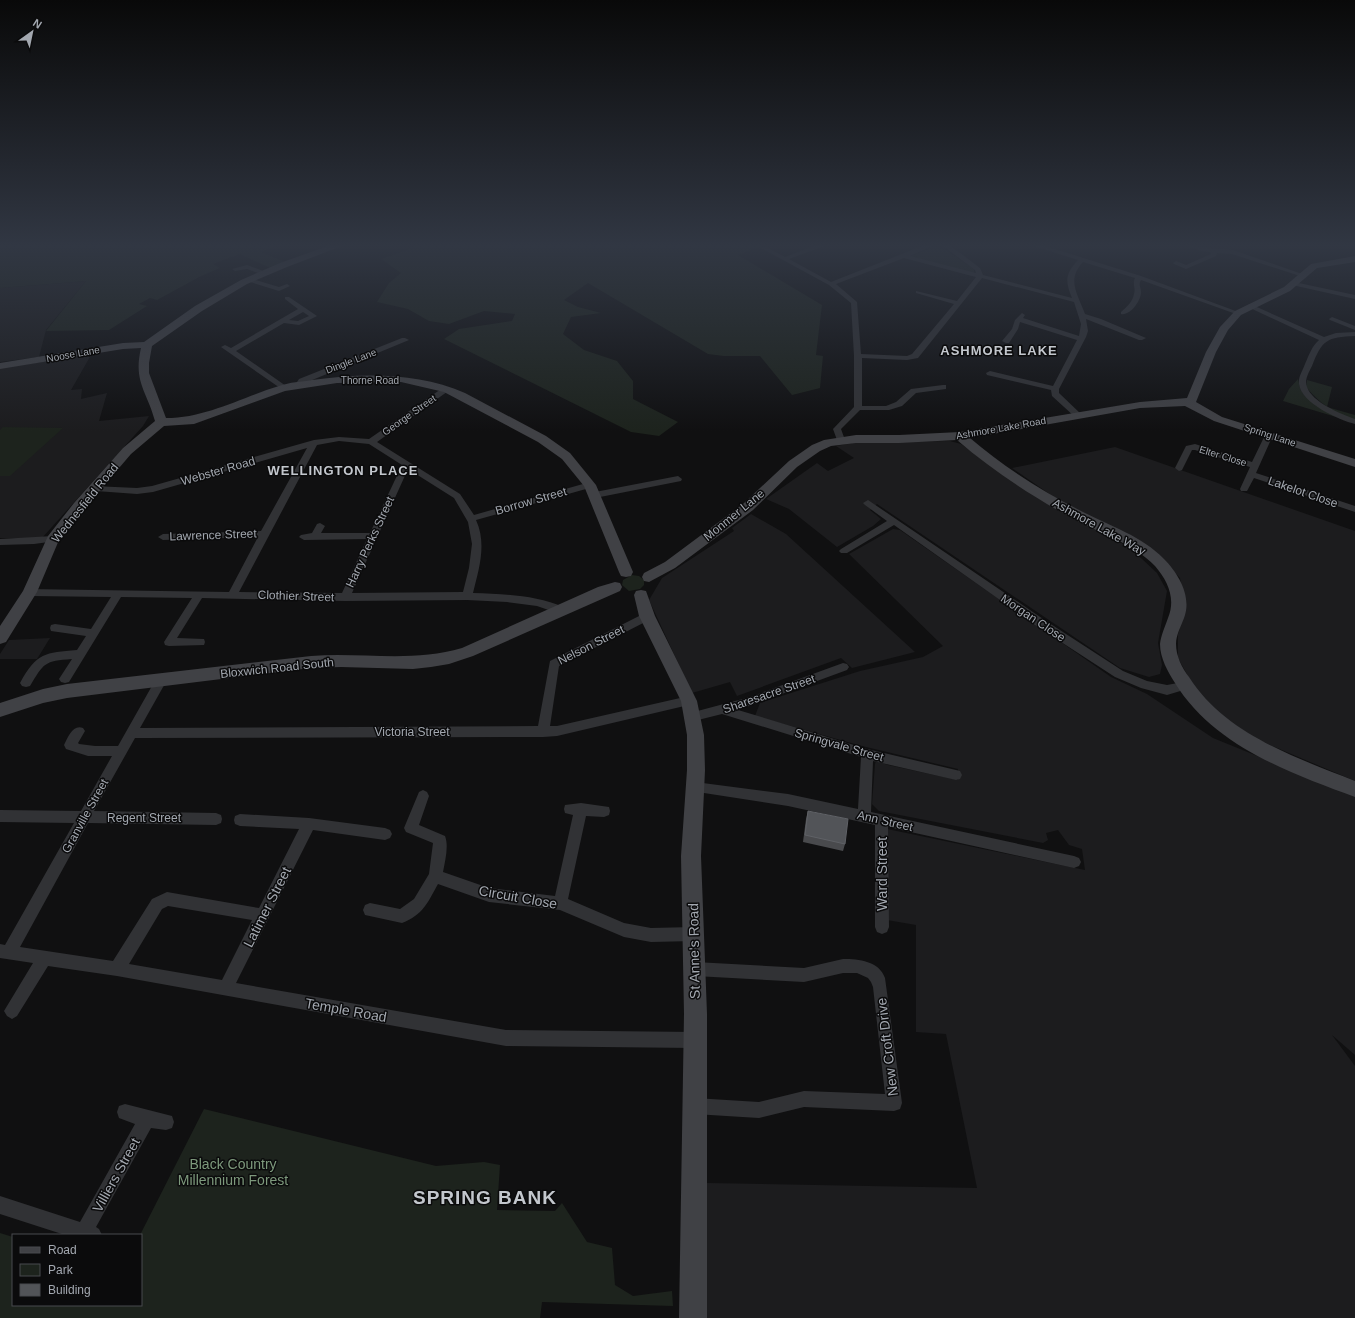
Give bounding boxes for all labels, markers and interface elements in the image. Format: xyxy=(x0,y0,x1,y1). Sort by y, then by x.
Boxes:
north arrow xyxy=(12,12,52,52)
text: N xyxy=(31,16,44,31)
district label: ASHMORE LAKE xyxy=(940,343,1058,358)
street label: Noose Lane xyxy=(45,344,101,364)
street label: Dingle Lane xyxy=(324,346,378,376)
street label: Thorne Road xyxy=(341,375,399,386)
street label: George Street xyxy=(380,392,438,438)
street label: Ashmore Lake Road xyxy=(955,415,1047,441)
street label: Spring Lane xyxy=(1243,421,1298,449)
street label: Elter Close xyxy=(1198,444,1248,469)
street label: Webster Road xyxy=(179,454,257,488)
street label: Wednesfield Road xyxy=(49,461,121,545)
district label: WELLINGTON PLACE xyxy=(268,463,418,478)
street label: Lakelot Close xyxy=(1266,474,1340,511)
street label: Borrow Street xyxy=(494,484,569,518)
street label: Monmer Lane xyxy=(701,486,767,544)
street label: Harry Perks Street xyxy=(343,494,397,590)
street label: Ashmore Lake Way xyxy=(1050,496,1148,558)
street label: Lawrence Street xyxy=(169,526,258,544)
street label: Clothier Street xyxy=(257,588,335,604)
street label: Morgan Close xyxy=(998,591,1068,645)
street label: Nelson Street xyxy=(555,622,627,668)
street label: Bloxwich Road South xyxy=(220,655,334,681)
street label: Sharesacre Street xyxy=(721,671,818,716)
street label: Victoria Street xyxy=(374,725,450,739)
street label: Springvale Street xyxy=(793,726,886,765)
street label: Granville Street xyxy=(59,776,111,856)
street label: Ann Street xyxy=(856,808,915,834)
street label: Regent Street xyxy=(107,811,182,825)
street label: Ward Street xyxy=(874,837,890,911)
street label: Latimer Street xyxy=(240,864,294,950)
street label: Circuit Close xyxy=(478,882,559,912)
street label: St Anne's Road xyxy=(685,903,703,999)
street label: Temple Road xyxy=(304,995,388,1025)
street label: New Croft Drive xyxy=(873,997,901,1097)
street label: Villiers Street xyxy=(89,1135,143,1215)
park label: Black Country Millennium Forest xyxy=(178,1156,288,1188)
district label: SPRING BANK xyxy=(413,1187,557,1208)
legend xyxy=(12,1234,142,1306)
text: Road xyxy=(48,1243,77,1257)
text: Park xyxy=(48,1263,74,1277)
text: Building xyxy=(48,1283,91,1297)

